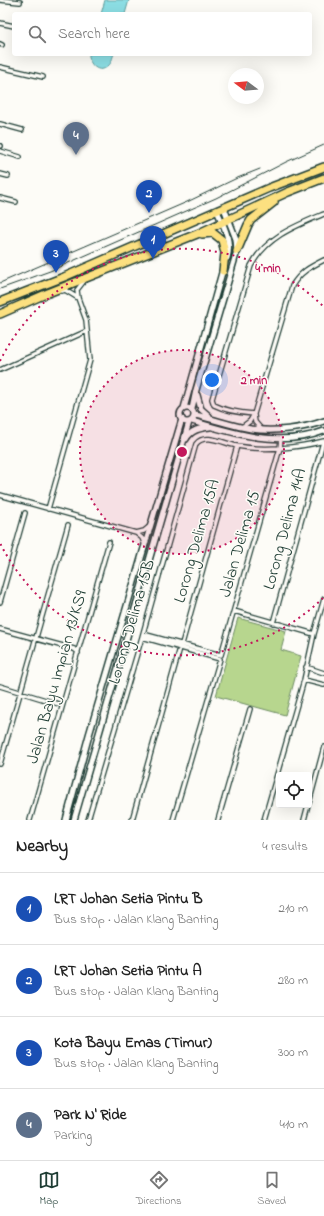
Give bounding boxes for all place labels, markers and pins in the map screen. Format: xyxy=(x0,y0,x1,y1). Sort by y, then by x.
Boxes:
pin: 4 xyxy=(63,122,89,155)
pin: 2 xyxy=(136,180,162,213)
pin: 1 xyxy=(140,226,166,259)
pin: 3 xyxy=(43,240,69,273)
centre of rings xyxy=(175,445,189,459)

